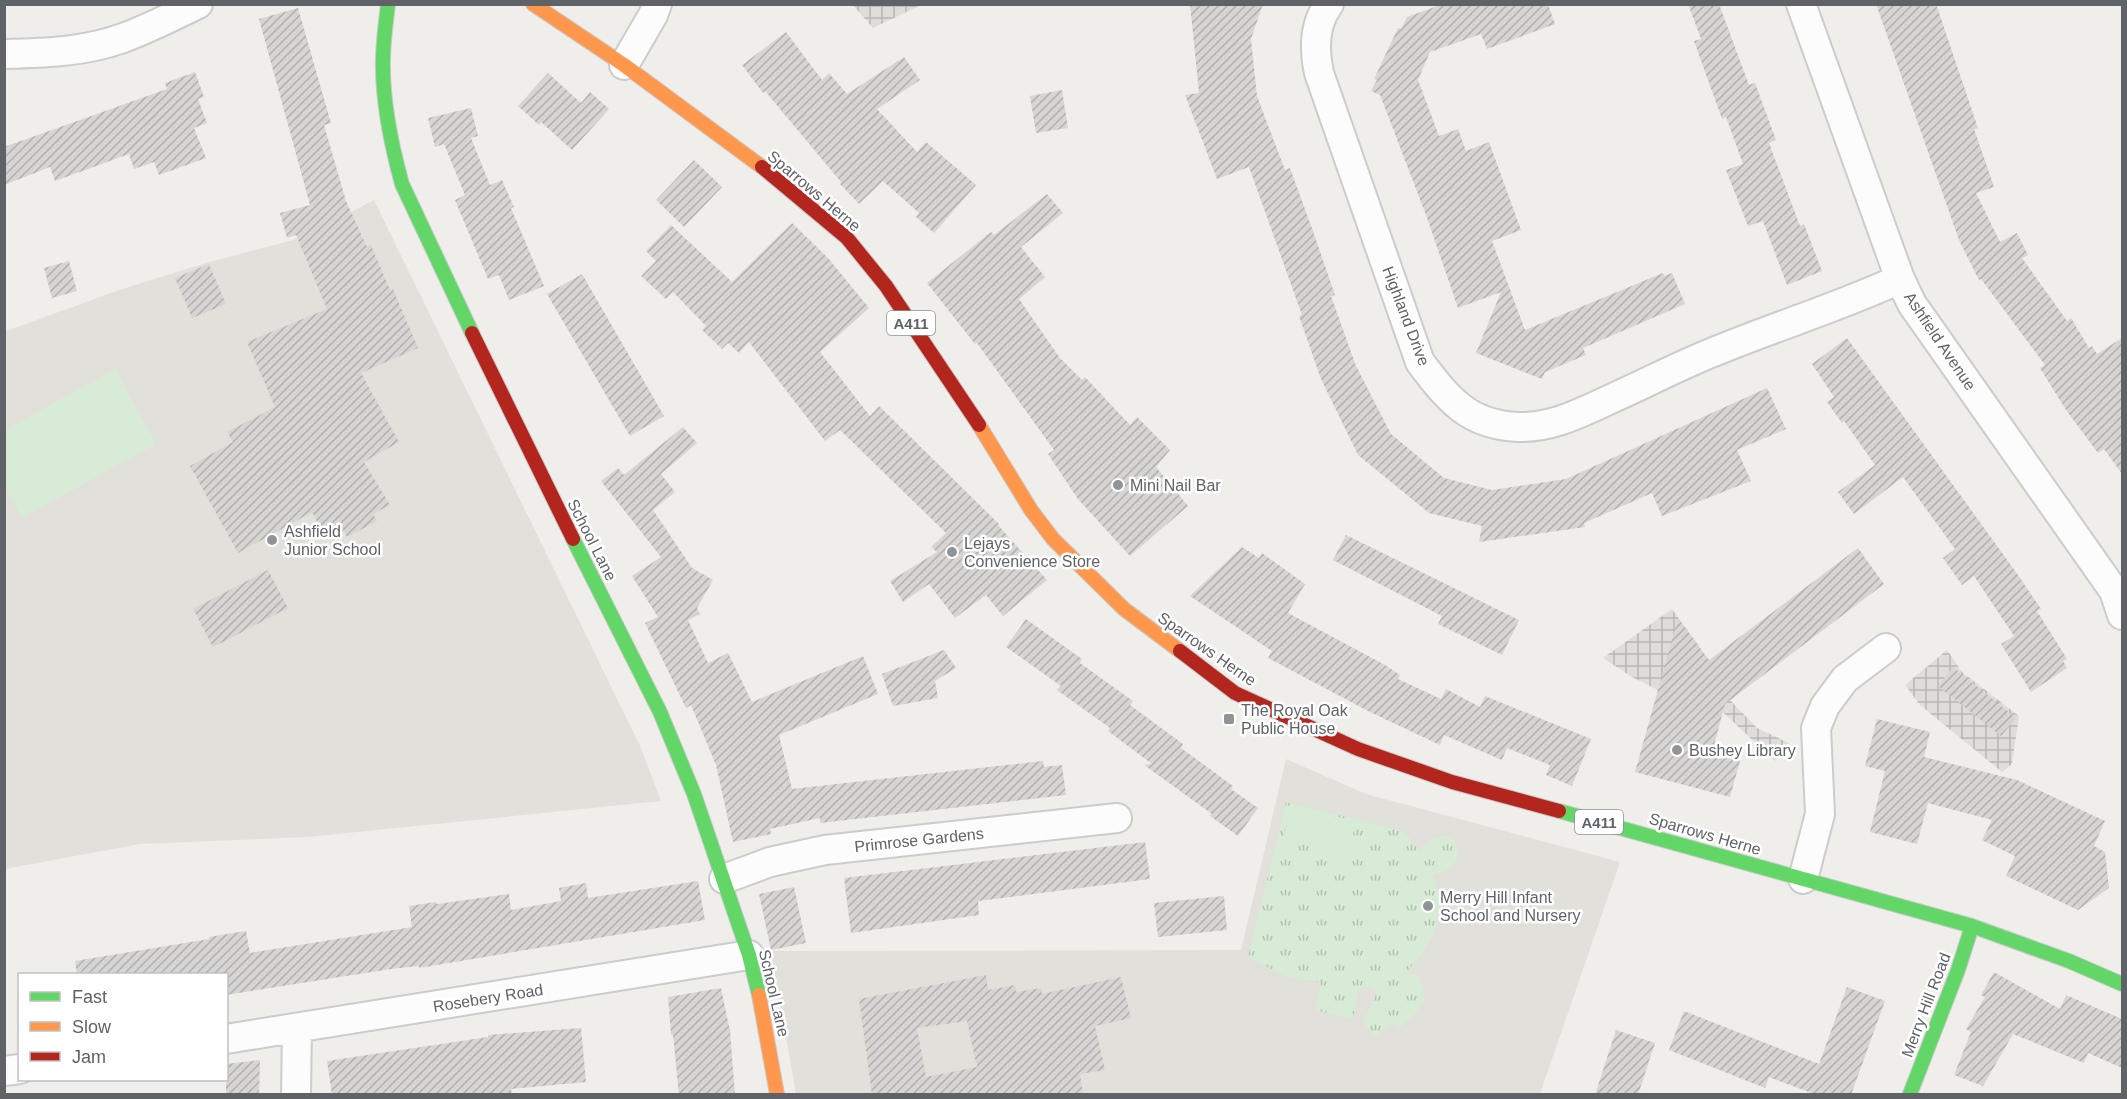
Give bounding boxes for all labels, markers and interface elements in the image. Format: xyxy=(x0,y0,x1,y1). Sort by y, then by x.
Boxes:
street label: Sparrows Herne xyxy=(764,147,864,235)
street label: Highland Drive xyxy=(1379,264,1433,368)
street label: Ashfield Avenue xyxy=(1901,289,1979,393)
road number: A411 xyxy=(887,311,935,335)
place label: Mini Nail Bar xyxy=(1130,477,1221,494)
marker: Mini Nail Bar xyxy=(1111,478,1125,492)
street label: School Lane xyxy=(564,497,620,584)
place label: Ashfield Junior School xyxy=(284,523,381,558)
marker: Ashfield Junior School xyxy=(265,533,279,547)
place label: Lejays Convenience Store xyxy=(964,535,1100,570)
marker: Lejays Convenience Store xyxy=(945,545,959,559)
street label: Sparrows Herne xyxy=(1155,609,1259,689)
place label: The Royal Oak Public House xyxy=(1241,702,1349,737)
marker: The Royal Oak Public House xyxy=(1222,712,1236,726)
place label: Bushey Library xyxy=(1689,742,1796,759)
marker: Bushey Library xyxy=(1670,743,1684,757)
road number: A411 xyxy=(1575,810,1623,834)
street label: Sparrows Herne xyxy=(1647,810,1763,858)
street label: Primrose Gardens xyxy=(854,825,984,855)
place label: Merry Hill Infant School and Nursery xyxy=(1440,889,1581,924)
marker: Merry Hill Infant School and Nursery xyxy=(1421,899,1435,913)
street label: School Lane xyxy=(756,948,792,1038)
street label: Merry Hill Road xyxy=(1898,950,1954,1060)
legend xyxy=(18,973,228,1081)
street label: Rosebery Road xyxy=(432,981,544,1015)
text: Fast xyxy=(72,987,107,1007)
text: Slow xyxy=(72,1017,112,1037)
text: Jam xyxy=(72,1047,106,1067)

